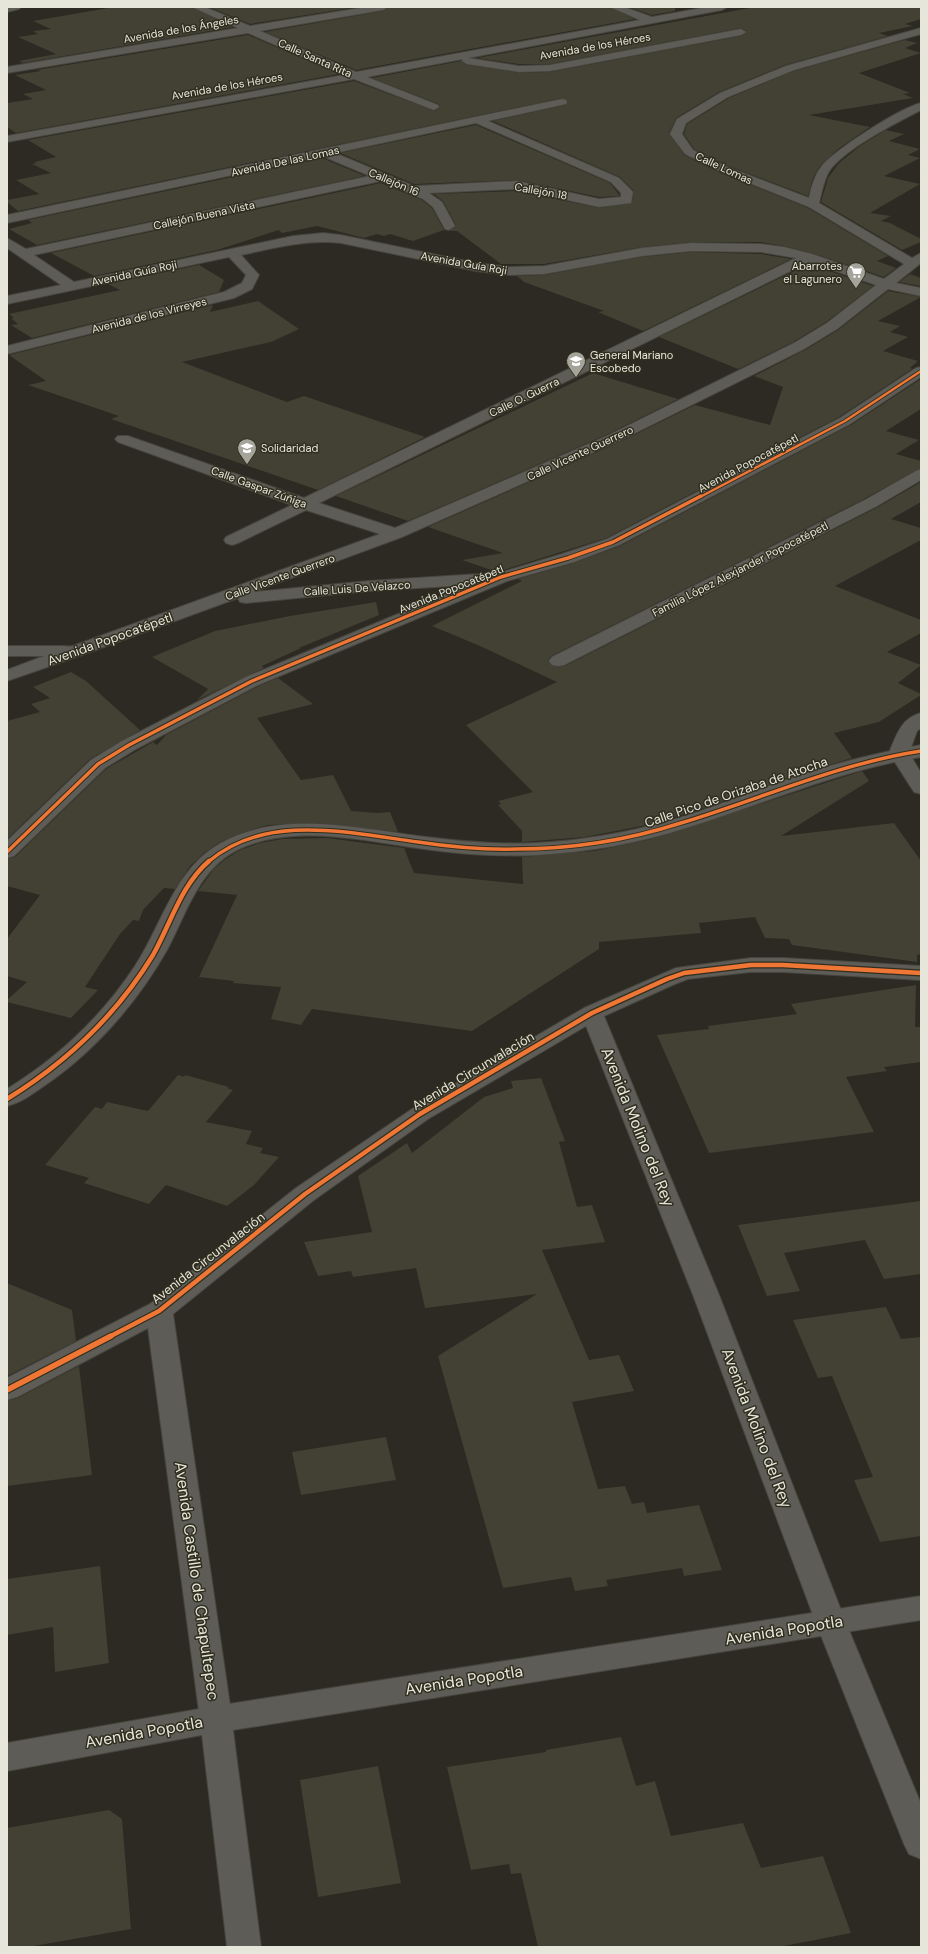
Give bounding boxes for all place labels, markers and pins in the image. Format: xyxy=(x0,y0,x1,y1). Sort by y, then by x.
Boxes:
place label: Abarrotes el Lagunero xyxy=(783,259,842,286)
supermarket icon: Abarrotes el Lagunero xyxy=(845,261,867,289)
place label: General Mariano Escobedo xyxy=(590,348,673,375)
school or university icon: General Mariano Escobedo xyxy=(565,350,587,378)
school or university icon: Solidaridad xyxy=(236,437,258,465)
place label: Solidaridad xyxy=(261,441,318,455)

